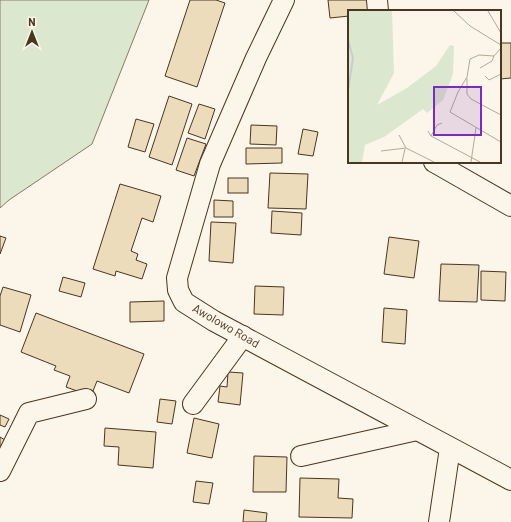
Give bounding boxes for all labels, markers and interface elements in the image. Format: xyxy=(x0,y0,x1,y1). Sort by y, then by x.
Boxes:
inset map xyxy=(348,10,501,163)
north arrow xyxy=(12,12,52,52)
text: N xyxy=(28,15,36,28)
street label: Awolowo Road xyxy=(191,300,262,350)

